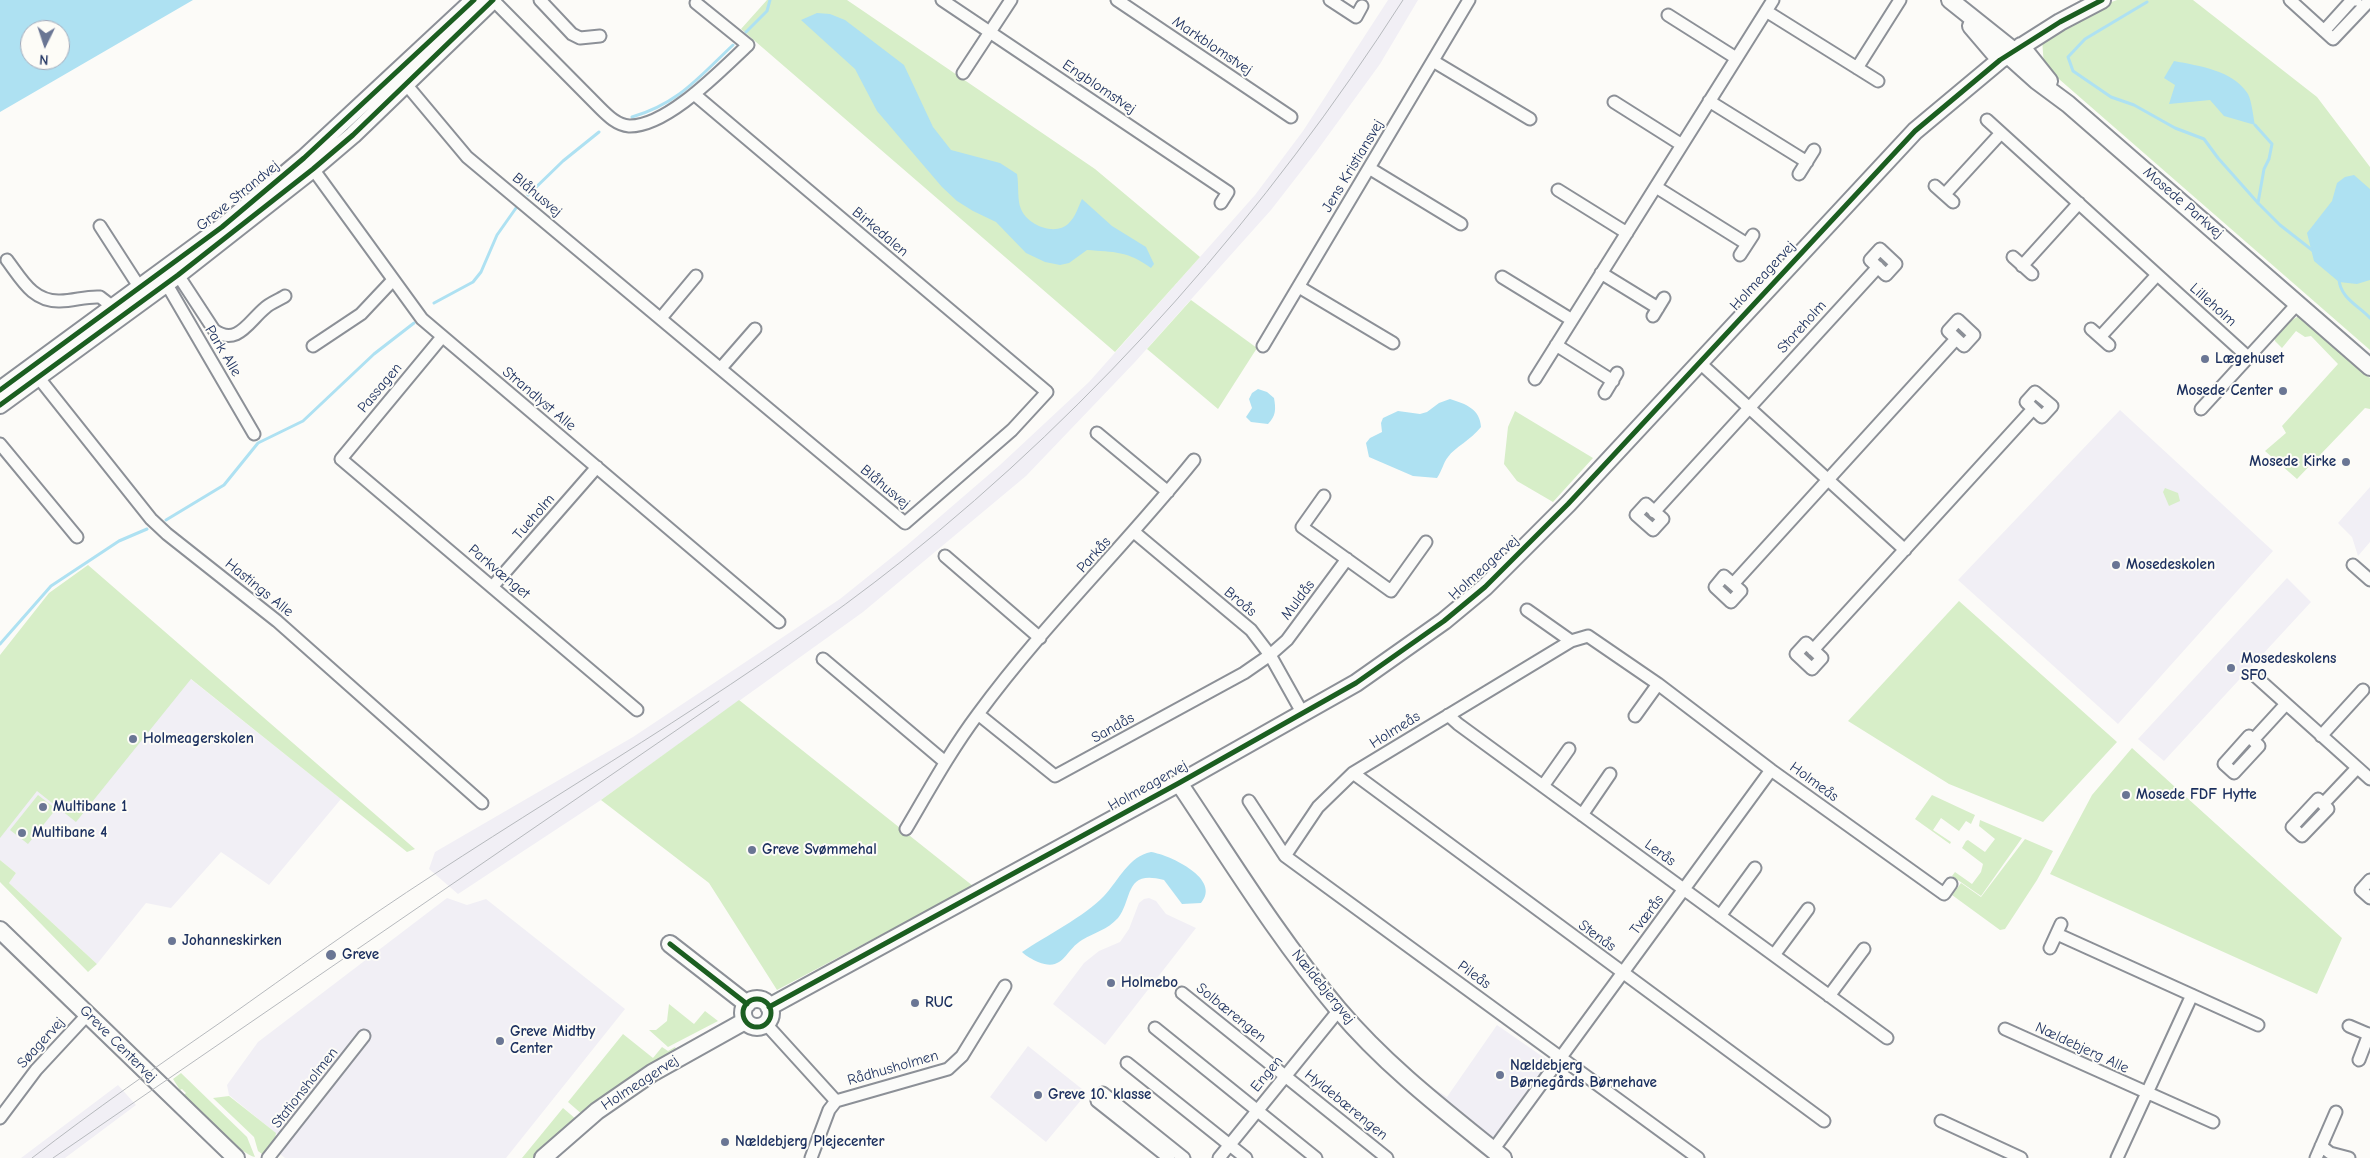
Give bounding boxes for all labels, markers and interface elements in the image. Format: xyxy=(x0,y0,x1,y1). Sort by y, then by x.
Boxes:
street label: Markblomstvej xyxy=(1169,13,1255,79)
north arrow xyxy=(20,20,70,70)
text: N xyxy=(39,51,49,68)
street label: Engblomstvej xyxy=(1059,56,1139,118)
street label: Jens Kristiansvej xyxy=(1318,116,1388,216)
street label: Greve Strandvej xyxy=(193,157,283,235)
street label: Mosede Parkvej xyxy=(2139,163,2227,243)
street label: Blåhusvej xyxy=(509,169,565,221)
street label: Birkedalen xyxy=(848,203,912,261)
street label: Holmeagervej xyxy=(1726,238,1800,314)
street label: Lilleholm xyxy=(2186,279,2240,331)
street label: Storeholm xyxy=(1774,297,1830,357)
street label: Park Alle xyxy=(201,322,245,380)
place label: Lægehuset xyxy=(2215,350,2284,368)
marker: Lægehuset xyxy=(2199,353,2211,365)
street label: Passagen xyxy=(354,359,406,417)
street label: Strandlyst Alle xyxy=(499,363,579,435)
place label: Mosede Center xyxy=(2176,382,2273,400)
marker: Mosede Center xyxy=(2277,385,2289,397)
place label: Mosede Kirke xyxy=(2249,453,2336,471)
marker: Mosede Kirke xyxy=(2340,456,2352,468)
street label: Blåhusvej xyxy=(857,461,913,513)
street label: Tueholm xyxy=(509,490,559,544)
street label: Holmeagervej xyxy=(1445,532,1523,604)
street label: Parkås xyxy=(1073,533,1115,577)
street label: Parkvænget xyxy=(464,541,534,603)
street label: Hastings Alle xyxy=(221,555,297,621)
place label: Mosedeskolen xyxy=(2126,556,2215,574)
marker: Mosedeskolen xyxy=(2110,559,2122,571)
street label: Muldås xyxy=(1277,576,1319,624)
street label: Broås xyxy=(1220,583,1260,621)
place label: Mosedeskolens SFO xyxy=(2241,650,2336,685)
marker: Mosedeskolens SFO xyxy=(2225,662,2237,674)
street label: Holmeås xyxy=(1367,708,1423,752)
street label: Sandås xyxy=(1088,709,1138,747)
place label: Holmeagerskolen xyxy=(143,730,254,748)
marker: Holmeagerskolen xyxy=(127,733,139,745)
street label: Holmeagervej xyxy=(1105,757,1191,815)
street label: Holmeås xyxy=(1786,758,1842,806)
place label: Mosede FDF Hytte xyxy=(2136,786,2257,804)
marker: Mosede FDF Hytte xyxy=(2120,789,2132,801)
place label: Multibane 1 xyxy=(53,798,127,816)
marker: Multibane 1 xyxy=(37,801,49,813)
place label: Multibane 4 xyxy=(32,824,107,842)
marker: Multibane 4 xyxy=(16,827,28,839)
street label: Lerås xyxy=(1641,836,1679,870)
place label: Greve Svømmehal xyxy=(762,841,877,859)
marker: Greve Svømmehal xyxy=(746,844,758,856)
street label: Tværås xyxy=(1626,891,1668,939)
street label: Stenås xyxy=(1575,916,1619,956)
place label: Johanneskirken xyxy=(182,932,282,950)
marker: Johanneskirken xyxy=(166,935,178,947)
place label: Greve xyxy=(342,946,379,964)
street label: Nældebjergvej xyxy=(1288,946,1358,1028)
marker: Greve xyxy=(324,948,338,962)
street label: Pileås xyxy=(1454,957,1494,993)
place label: Holmebo xyxy=(1121,974,1178,992)
marker: Holmebo xyxy=(1105,977,1117,989)
street label: Solbærengen xyxy=(1192,979,1270,1047)
place label: RUC xyxy=(925,994,953,1012)
marker: RUC xyxy=(909,997,921,1009)
street label: Greve Centervej xyxy=(76,1002,160,1086)
street label: Søagervej xyxy=(13,1014,69,1072)
street label: Nældebjerg Alle xyxy=(2032,1018,2132,1078)
place label: Greve Midtby Center xyxy=(510,1023,595,1058)
marker: Greve Midtby Center xyxy=(494,1035,506,1047)
street label: Stationsholmen xyxy=(268,1044,342,1132)
street label: Rådhusholmen xyxy=(845,1046,941,1090)
street label: Holmeagervej xyxy=(598,1051,682,1115)
street label: Engen xyxy=(1247,1052,1287,1096)
place label: Nældebjerg Børnegårds Børnehave xyxy=(1510,1057,1657,1092)
street label: Hyldebærengen xyxy=(1301,1066,1391,1144)
marker: Nældebjerg Børnegårds Børnehave xyxy=(1494,1069,1506,1081)
place label: Greve 10. klasse xyxy=(1048,1086,1151,1104)
marker: Greve 10. klasse xyxy=(1032,1089,1044,1101)
place label: Nældebjerg Plejecenter xyxy=(735,1133,884,1151)
marker: Nældebjerg Plejecenter xyxy=(719,1136,731,1148)

